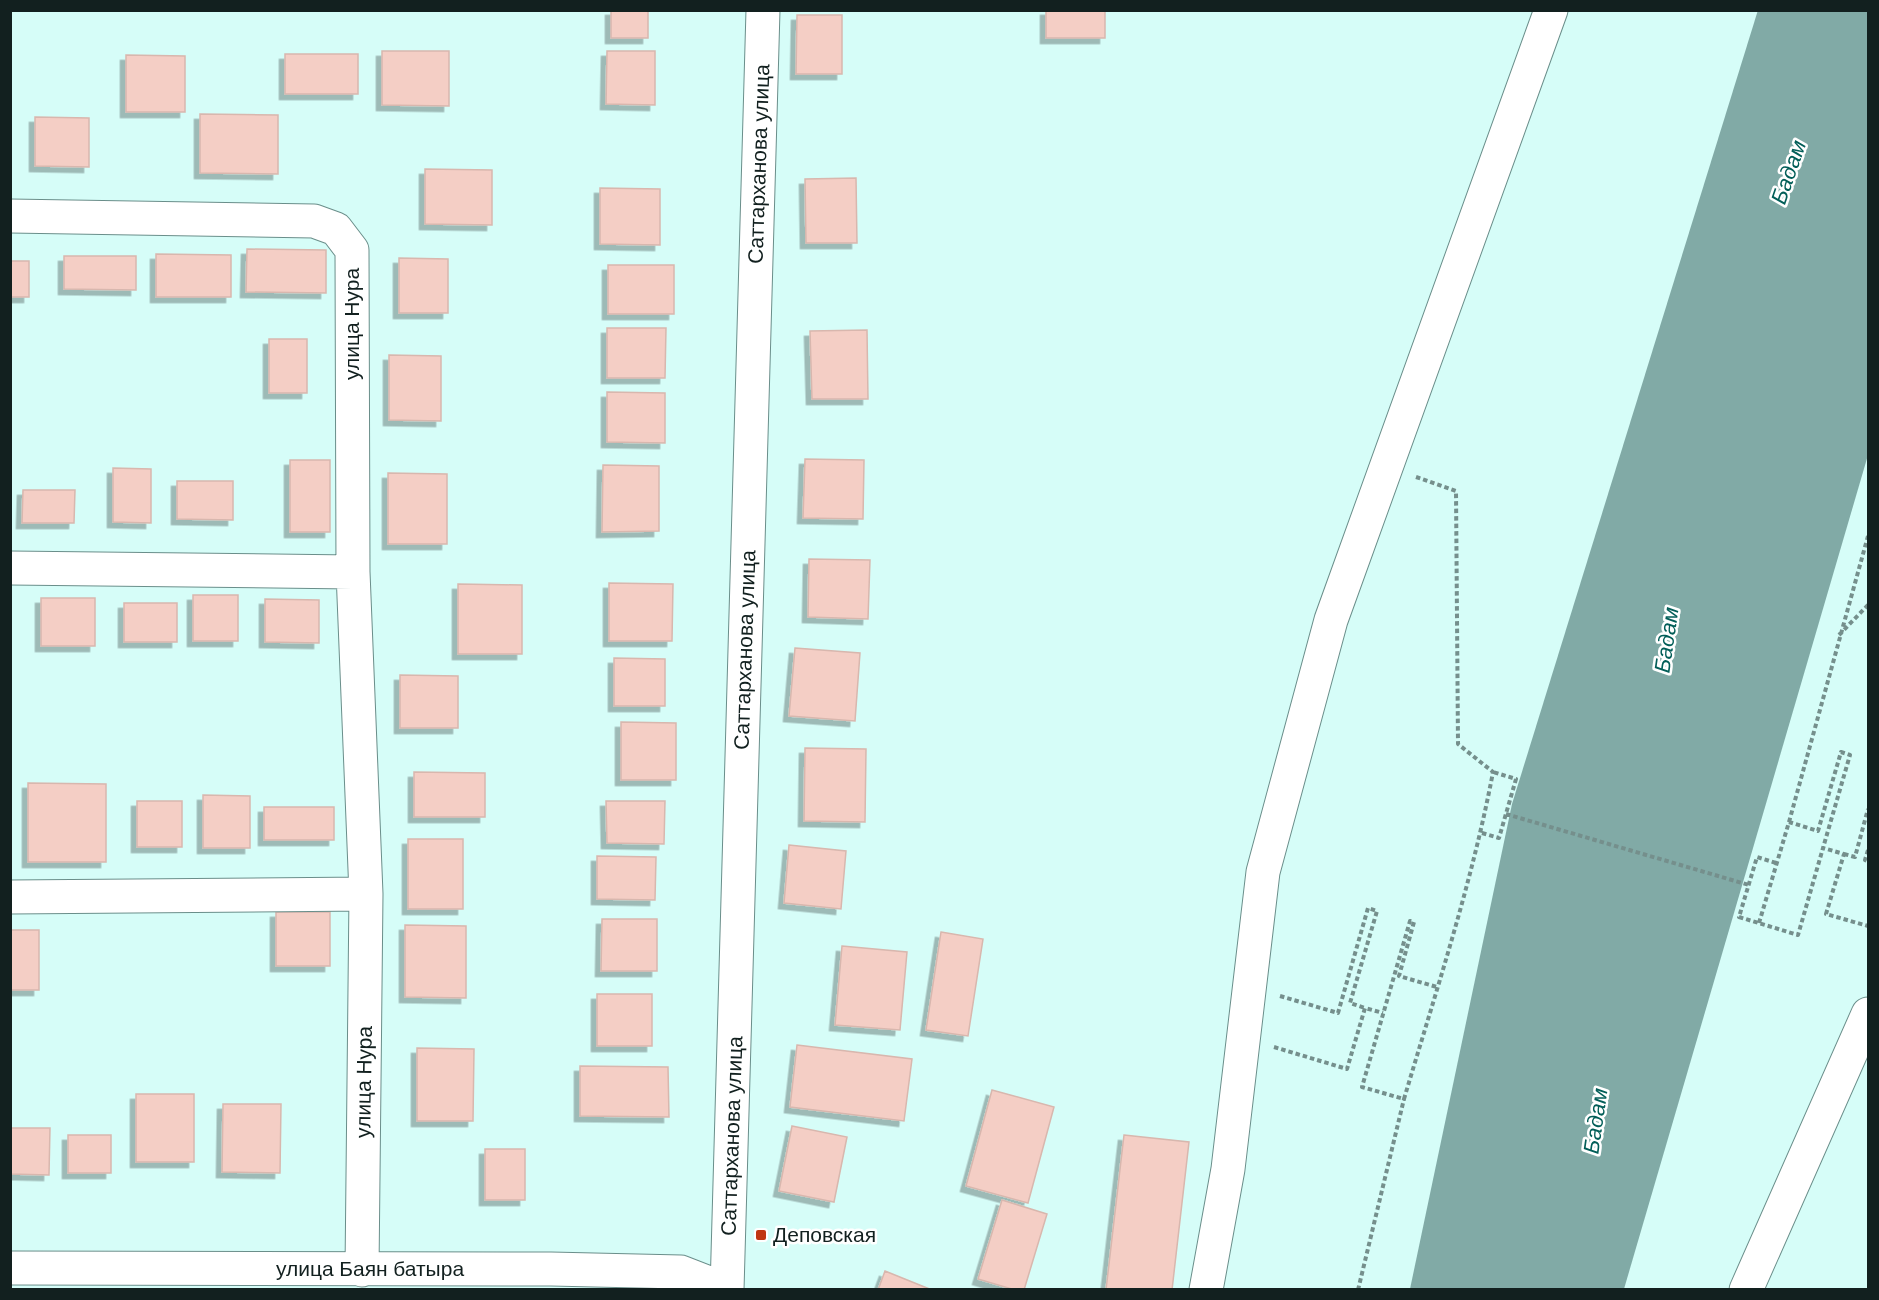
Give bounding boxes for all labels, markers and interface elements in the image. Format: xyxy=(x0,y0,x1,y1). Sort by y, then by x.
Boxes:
street label: Саттарханова улица xyxy=(742,63,776,264)
water label: Бадам xyxy=(1764,136,1813,208)
street label: улица Нура xyxy=(338,268,366,380)
street label: Саттарханова улица xyxy=(728,549,762,750)
water label: Бадам xyxy=(1648,605,1685,675)
street label: улица Нура xyxy=(349,1025,379,1138)
street label: Саттарханова улица xyxy=(715,1035,749,1236)
water label: Бадам xyxy=(1577,1086,1614,1156)
place label: Деповская xyxy=(773,1221,876,1249)
marker: Деповская xyxy=(754,1228,768,1242)
street label: улица Баян батыра xyxy=(276,1255,464,1283)

